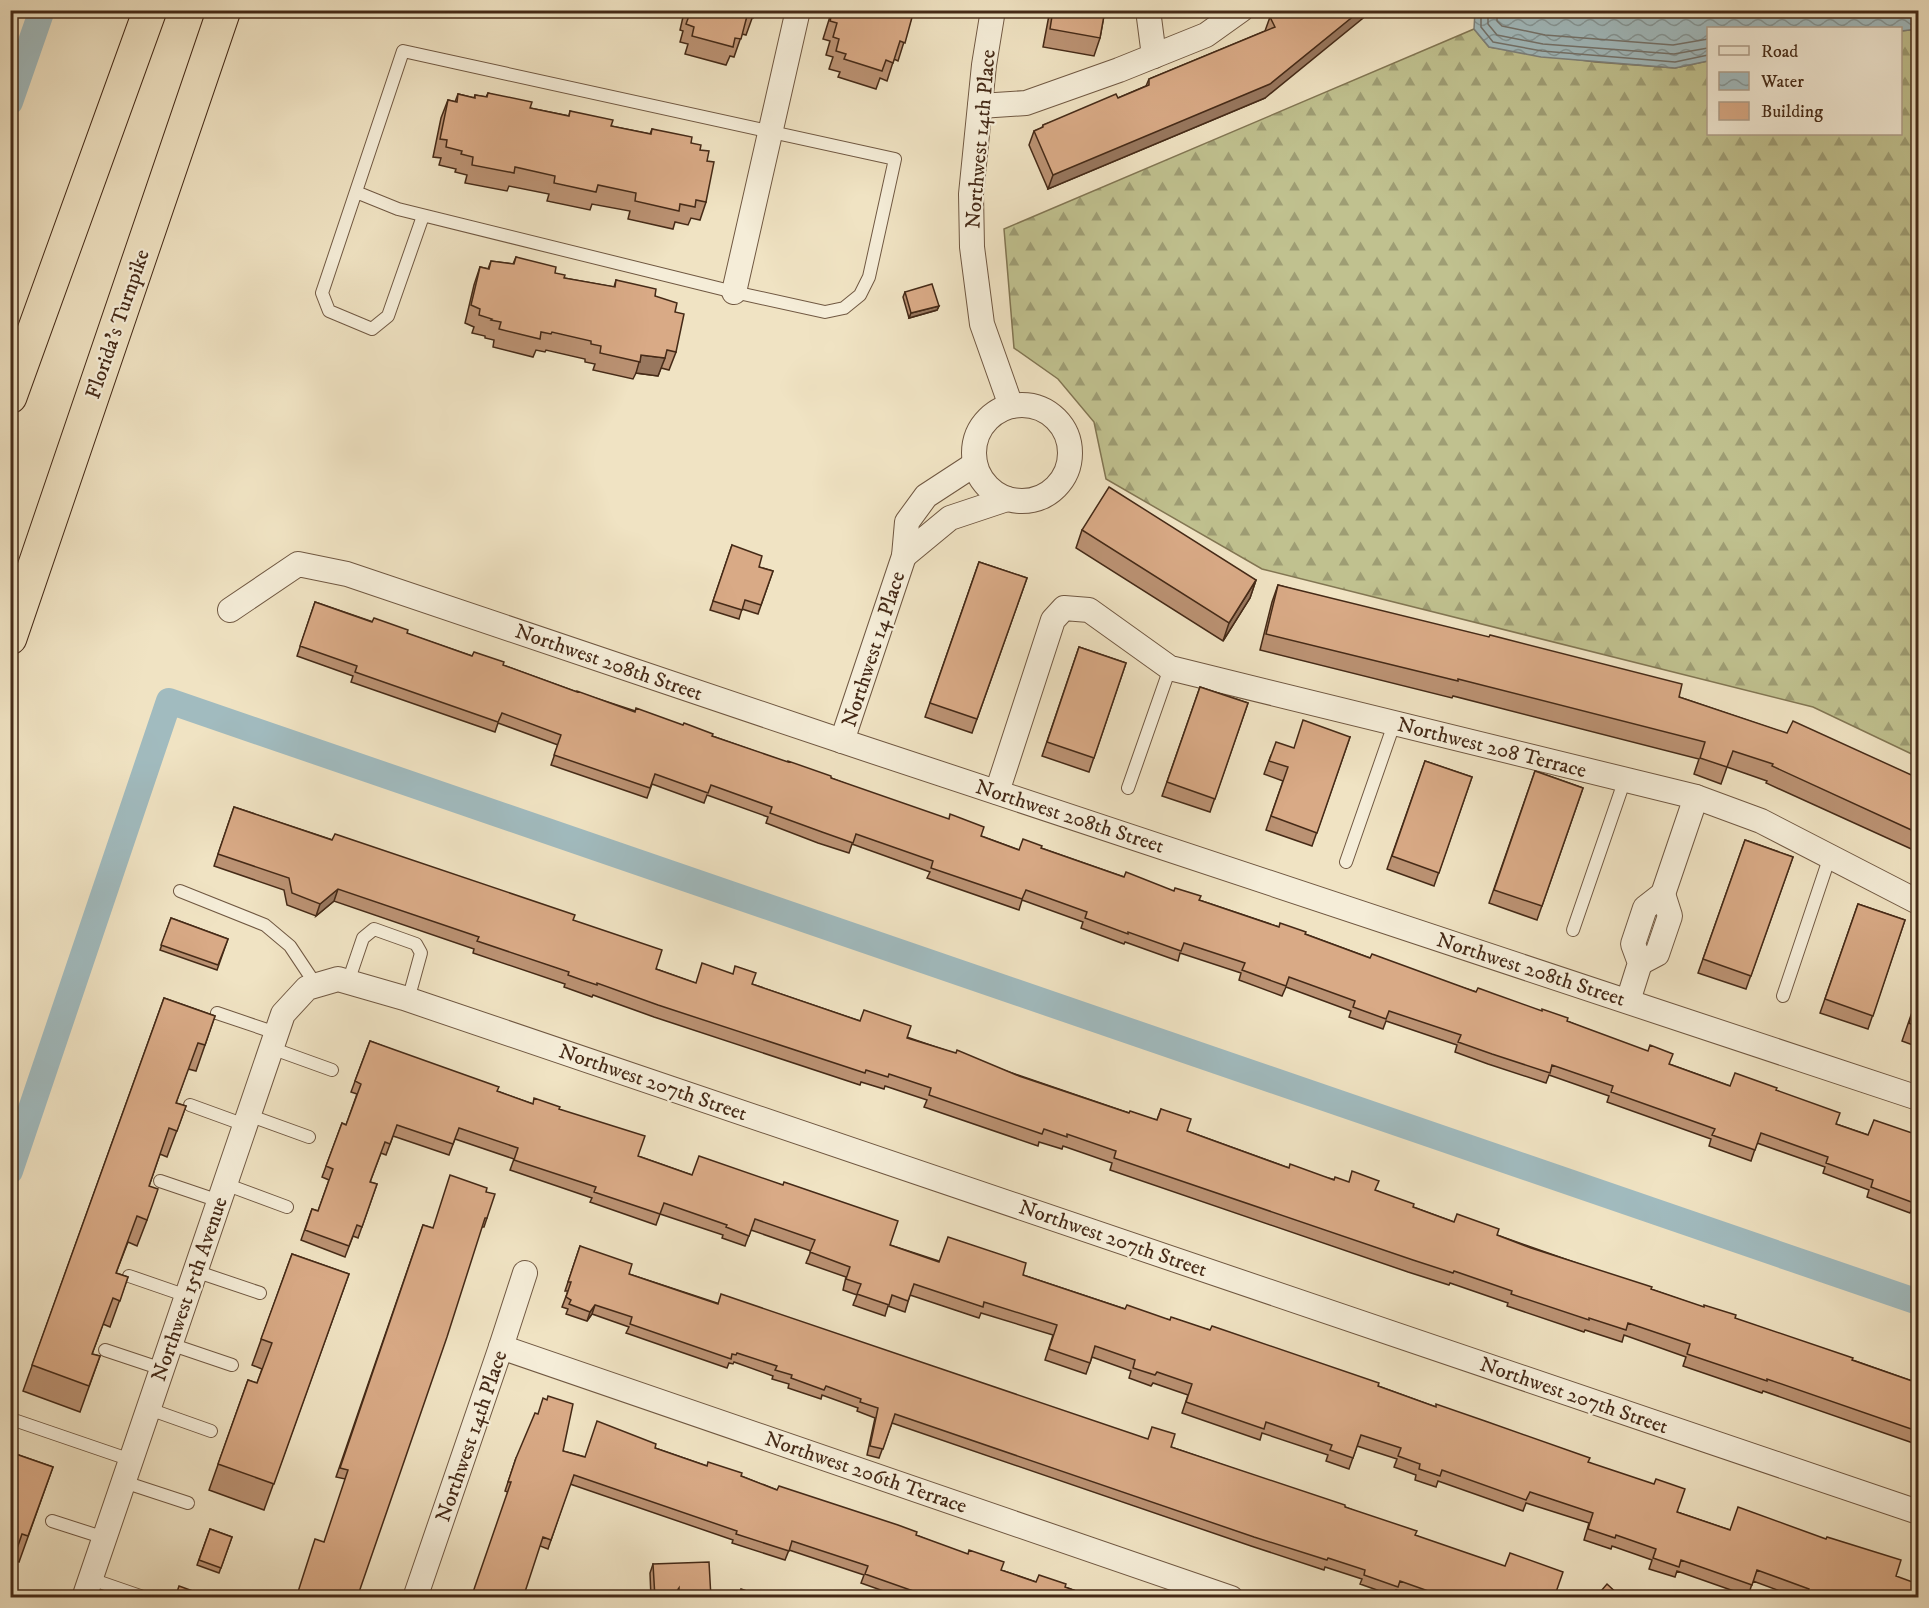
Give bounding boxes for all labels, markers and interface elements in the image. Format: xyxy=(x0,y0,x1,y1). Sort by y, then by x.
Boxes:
legend xyxy=(1707,27,1902,135)
text: Road xyxy=(1761,41,1798,63)
street label: Northwest 14th Place xyxy=(960,48,1002,230)
text: Water xyxy=(1760,71,1804,93)
text: Building xyxy=(1761,101,1823,123)
street label: Florida's Turnpike xyxy=(80,246,156,403)
street label: Northwest 14 Place xyxy=(837,568,911,730)
street label: Northwest 208th Street xyxy=(511,619,706,707)
street label: Northwest 208 Terrace xyxy=(1394,712,1589,784)
street label: Northwest 208th Street xyxy=(972,774,1168,860)
street label: Northwest 208th Street xyxy=(1433,927,1629,1013)
street label: Northwest 207th Street xyxy=(555,1039,750,1127)
street label: Northwest 15th Avenue xyxy=(146,1193,234,1385)
street label: Northwest 207th Street xyxy=(1015,1195,1210,1283)
street label: Northwest 14th Place xyxy=(430,1347,514,1526)
street label: Northwest 207th Street xyxy=(1476,1352,1671,1440)
street label: Northwest 206th Terrace xyxy=(761,1426,971,1520)

